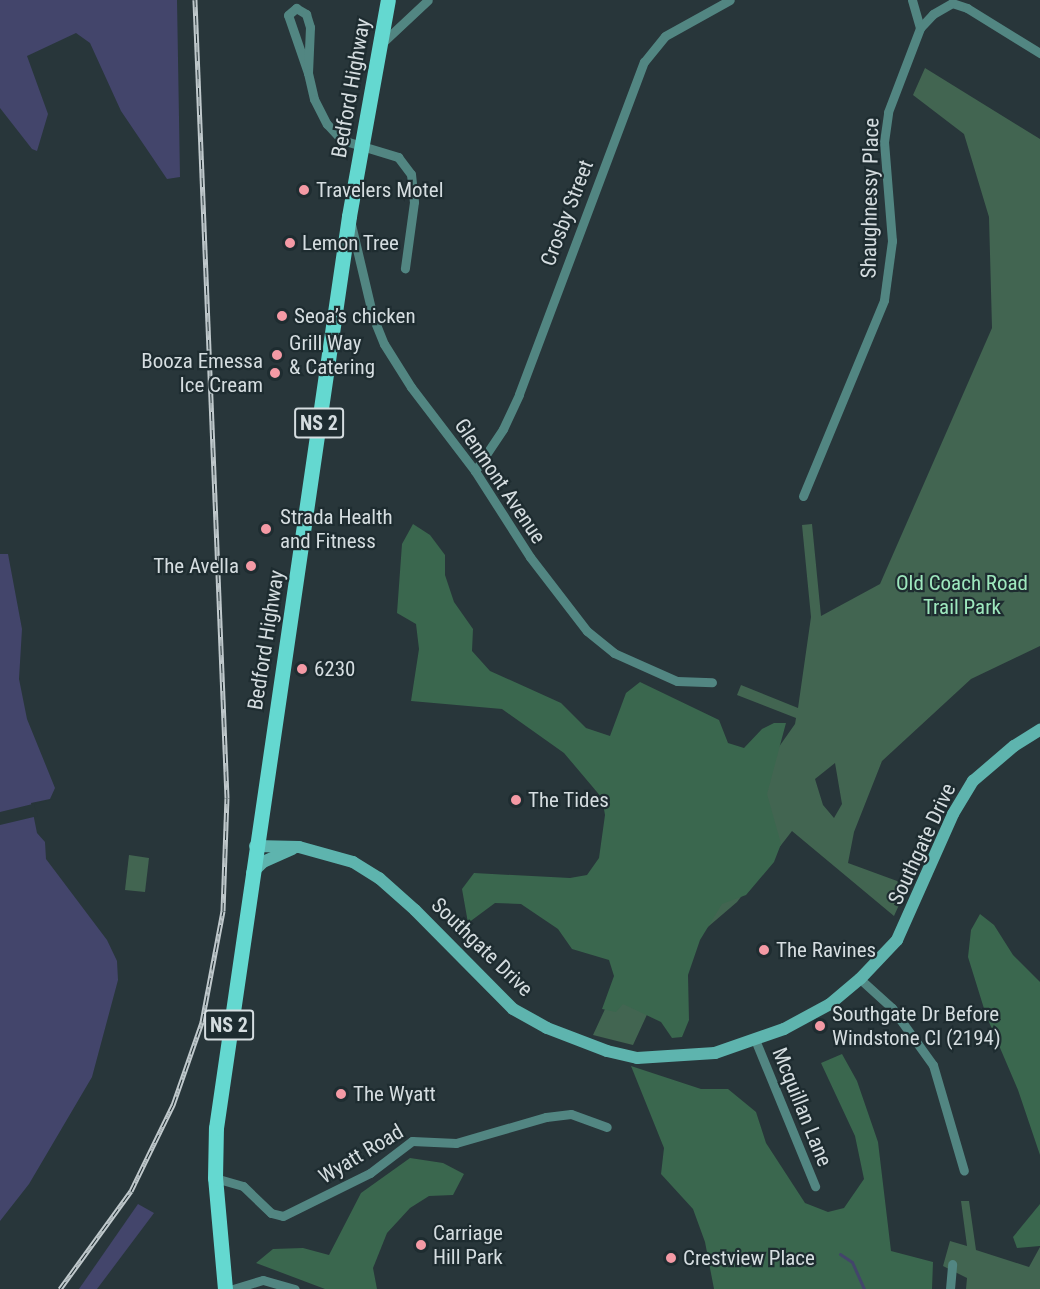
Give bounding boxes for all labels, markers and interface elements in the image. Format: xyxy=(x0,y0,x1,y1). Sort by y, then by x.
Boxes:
street label: Bedford Highway xyxy=(326,16,376,160)
street label: Shaughnessy Place xyxy=(856,118,884,278)
street label: Crosby Street xyxy=(535,157,599,269)
place label: Travelers Motel xyxy=(316,177,443,203)
marker: Travelers Motel xyxy=(297,183,311,197)
place label: Lemon Tree xyxy=(302,230,399,256)
marker: Lemon Tree xyxy=(283,236,297,250)
place label: Seoa’s chicken xyxy=(294,303,416,329)
marker: Seoa’s chicken xyxy=(275,309,289,323)
place label: Grill Way & Catering xyxy=(289,330,375,380)
place label: Booza Emessa Ice Cream xyxy=(141,348,263,398)
marker: Grill Way & Catering xyxy=(270,348,284,362)
marker: Booza Emessa Ice Cream xyxy=(268,366,282,380)
road number: NS 2 xyxy=(294,406,344,440)
street label: Glenmont Avenue xyxy=(449,414,551,548)
place label: Strada Health and Fitness xyxy=(280,504,393,554)
marker: Strada Health and Fitness xyxy=(257,520,275,538)
place label: The Avella xyxy=(153,553,239,579)
marker: The Avella xyxy=(244,559,258,573)
street label: Bedford Highway xyxy=(243,568,289,712)
park label: Old Coach Road Trail Park xyxy=(896,570,1028,620)
place label: 6230 xyxy=(314,656,355,682)
marker: 6230 xyxy=(295,662,309,676)
street label: Southgate Drive xyxy=(883,779,961,909)
place label: The Tides xyxy=(528,787,609,813)
marker: The Tides xyxy=(509,793,523,807)
street label: Southgate Drive xyxy=(426,892,538,1002)
place label: The Ravines xyxy=(776,937,876,963)
marker: The Ravines xyxy=(757,943,771,957)
place label: Southgate Dr Before Windstone Cl (2194) xyxy=(832,1001,1001,1051)
road number: NS 2 xyxy=(204,1008,254,1042)
marker: Southgate Dr Before Windstone Cl (2194) xyxy=(813,1019,827,1033)
street label: Mcquillan Lane xyxy=(767,1044,837,1170)
place label: The Wyatt xyxy=(353,1081,436,1107)
marker: The Wyatt xyxy=(334,1087,348,1101)
street label: Wyatt Road xyxy=(314,1119,408,1189)
place label: Carriage Hill Park xyxy=(433,1220,503,1270)
marker: Carriage Hill Park xyxy=(414,1238,428,1252)
place label: Crestview Place xyxy=(683,1245,815,1271)
marker: Crestview Place xyxy=(664,1251,678,1265)

